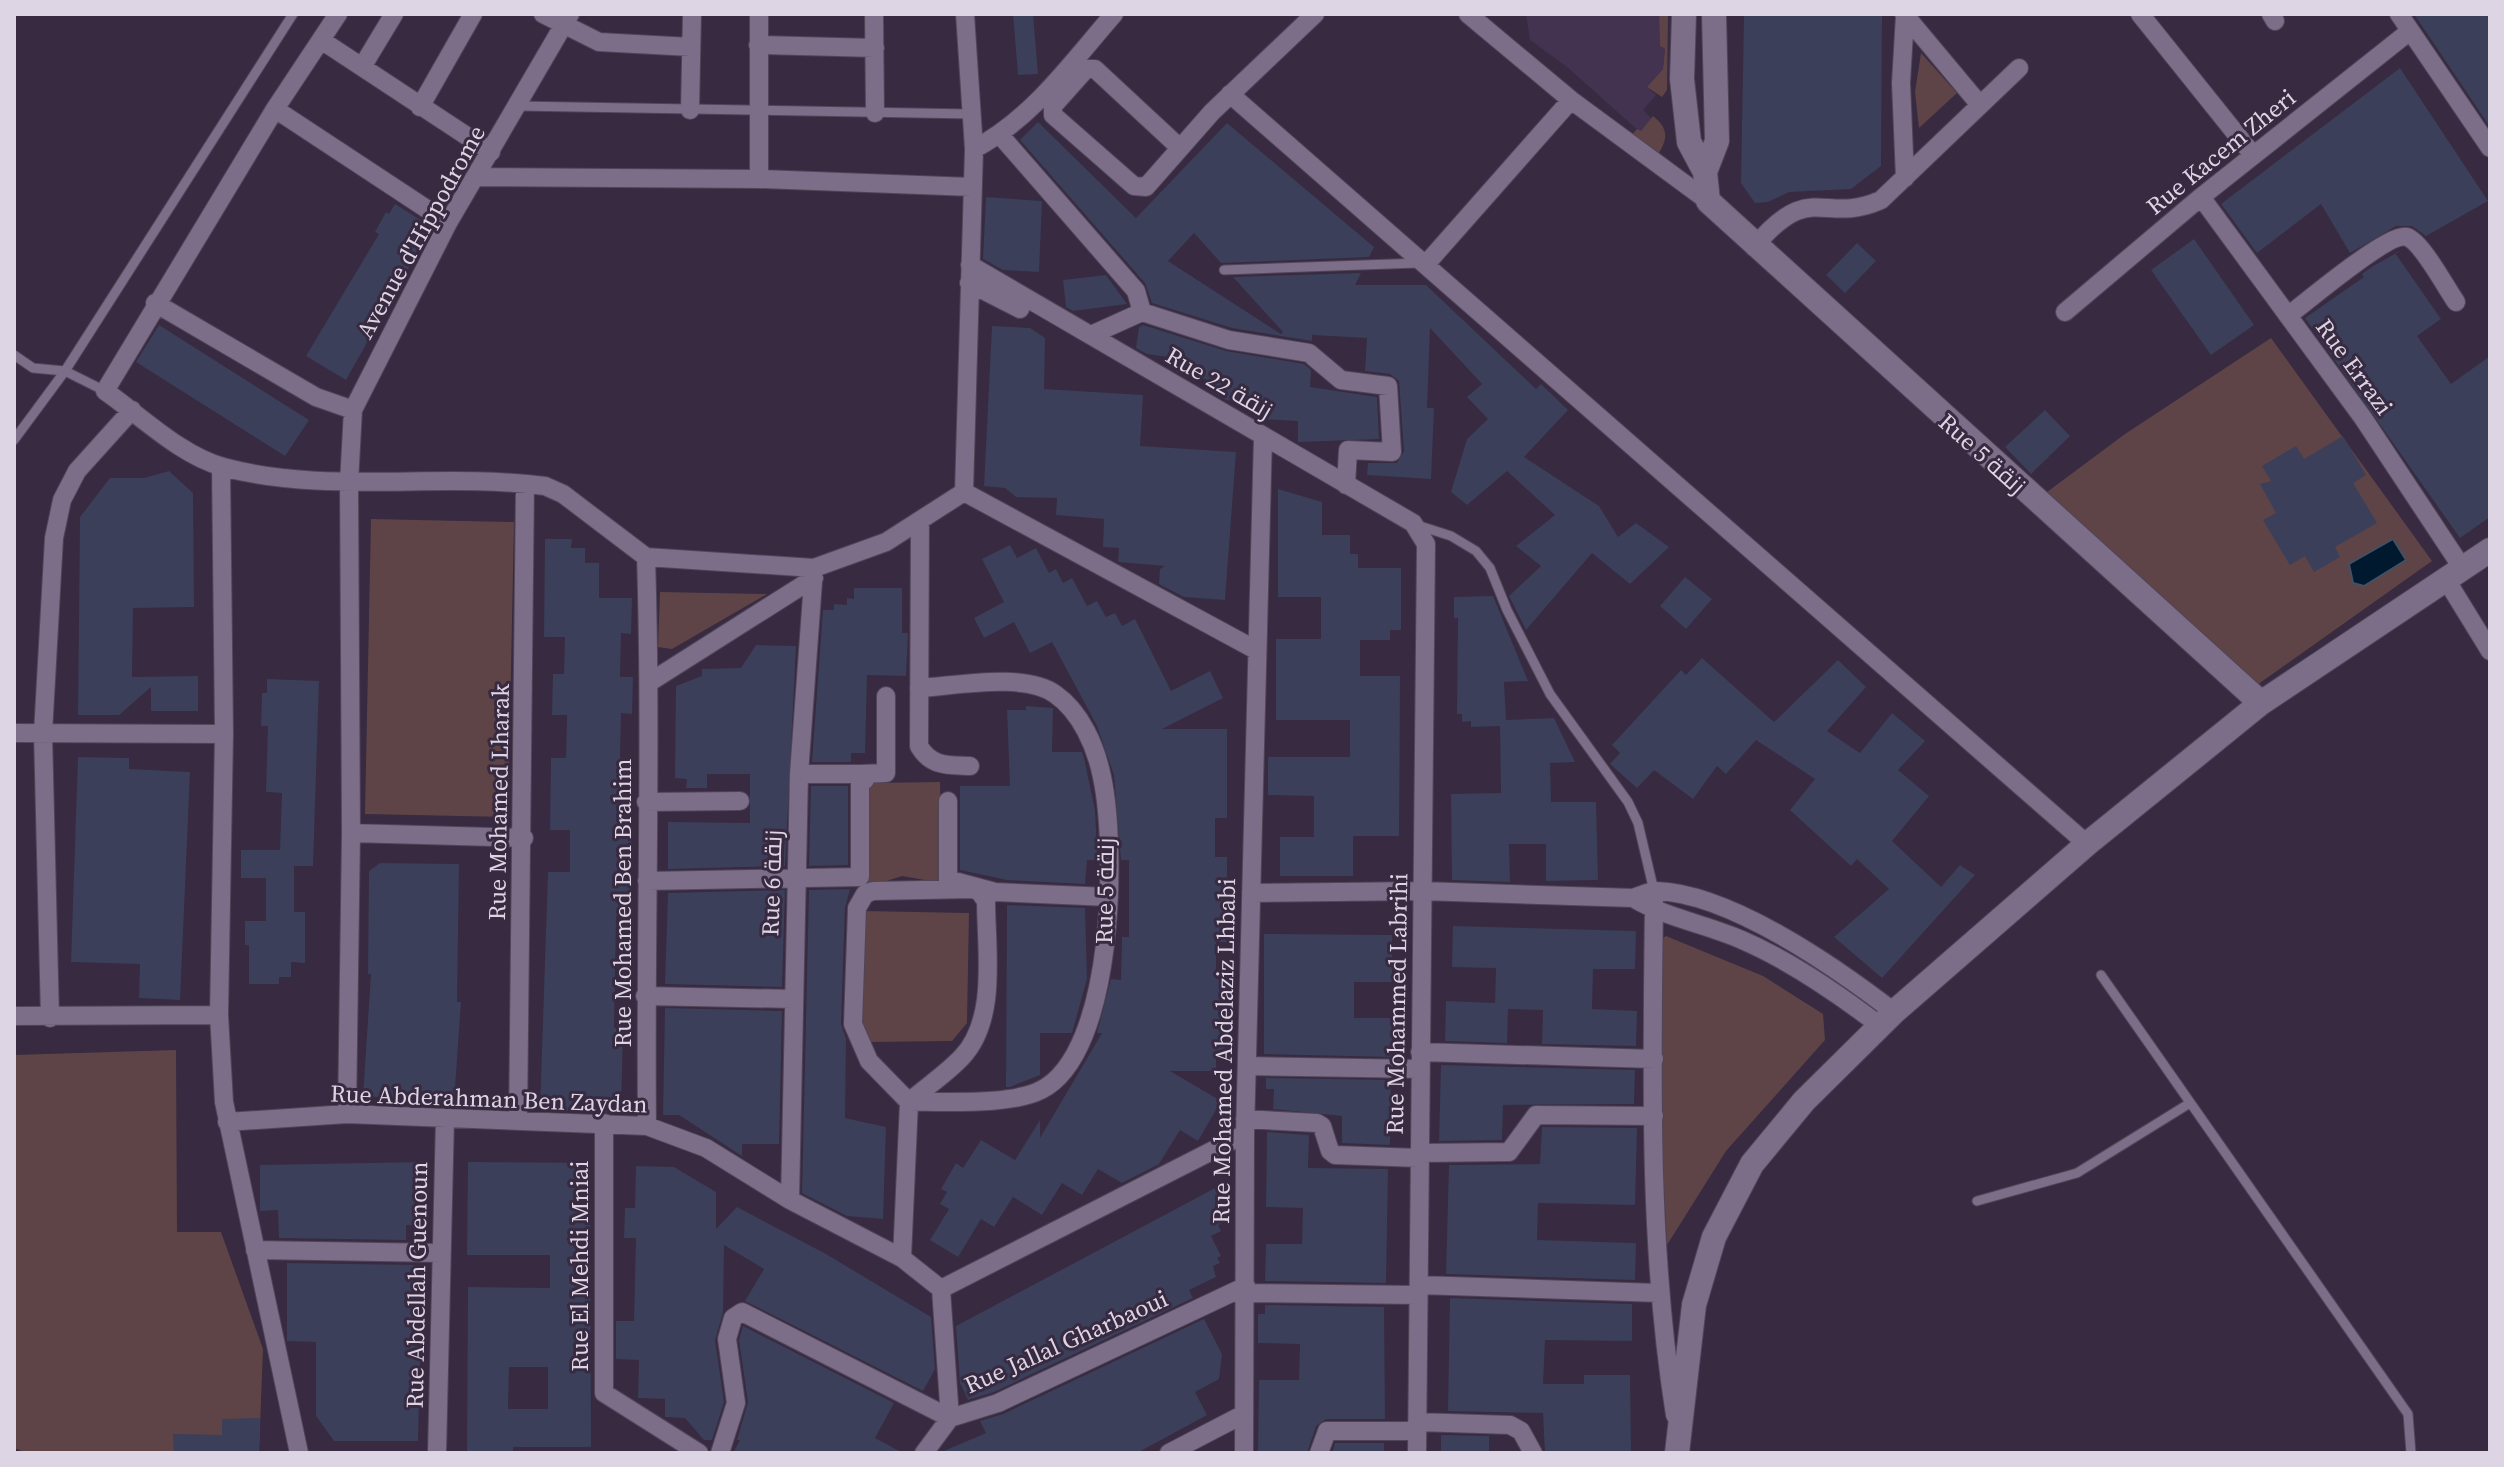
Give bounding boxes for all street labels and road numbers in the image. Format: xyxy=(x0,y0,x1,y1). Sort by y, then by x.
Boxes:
street label: Rue Kacem Zheri xyxy=(2139,81,2302,222)
street label: Avenue d'Hippodrome xyxy=(348,119,493,344)
street label: Rue Errazi xyxy=(2308,312,2401,422)
street label: Rue 22 زنقة xyxy=(1160,339,1279,426)
street label: Rue 5 زنقة xyxy=(1932,406,2033,502)
street label: Rue Mohamed Lharak xyxy=(480,683,517,921)
street label: Rue Mohamed Ben Brahim xyxy=(606,759,639,1047)
street label: Rue 6 زنقة xyxy=(753,829,790,937)
street label: Rue 5 زنقة xyxy=(1087,837,1122,945)
street label: Rue Mohammed Labrihi xyxy=(1378,873,1415,1135)
street label: Rue Mohamed Abdelaziz Lhbabi xyxy=(1204,878,1243,1224)
street label: Rue Abderahman Ben Zaydan xyxy=(330,1076,648,1121)
street label: Rue Abdellah Guenoun xyxy=(398,1161,435,1409)
street label: Rue El Mehdi Mniai xyxy=(563,1161,596,1371)
street label: Rue Jallal Gharbaoui xyxy=(959,1282,1173,1401)

